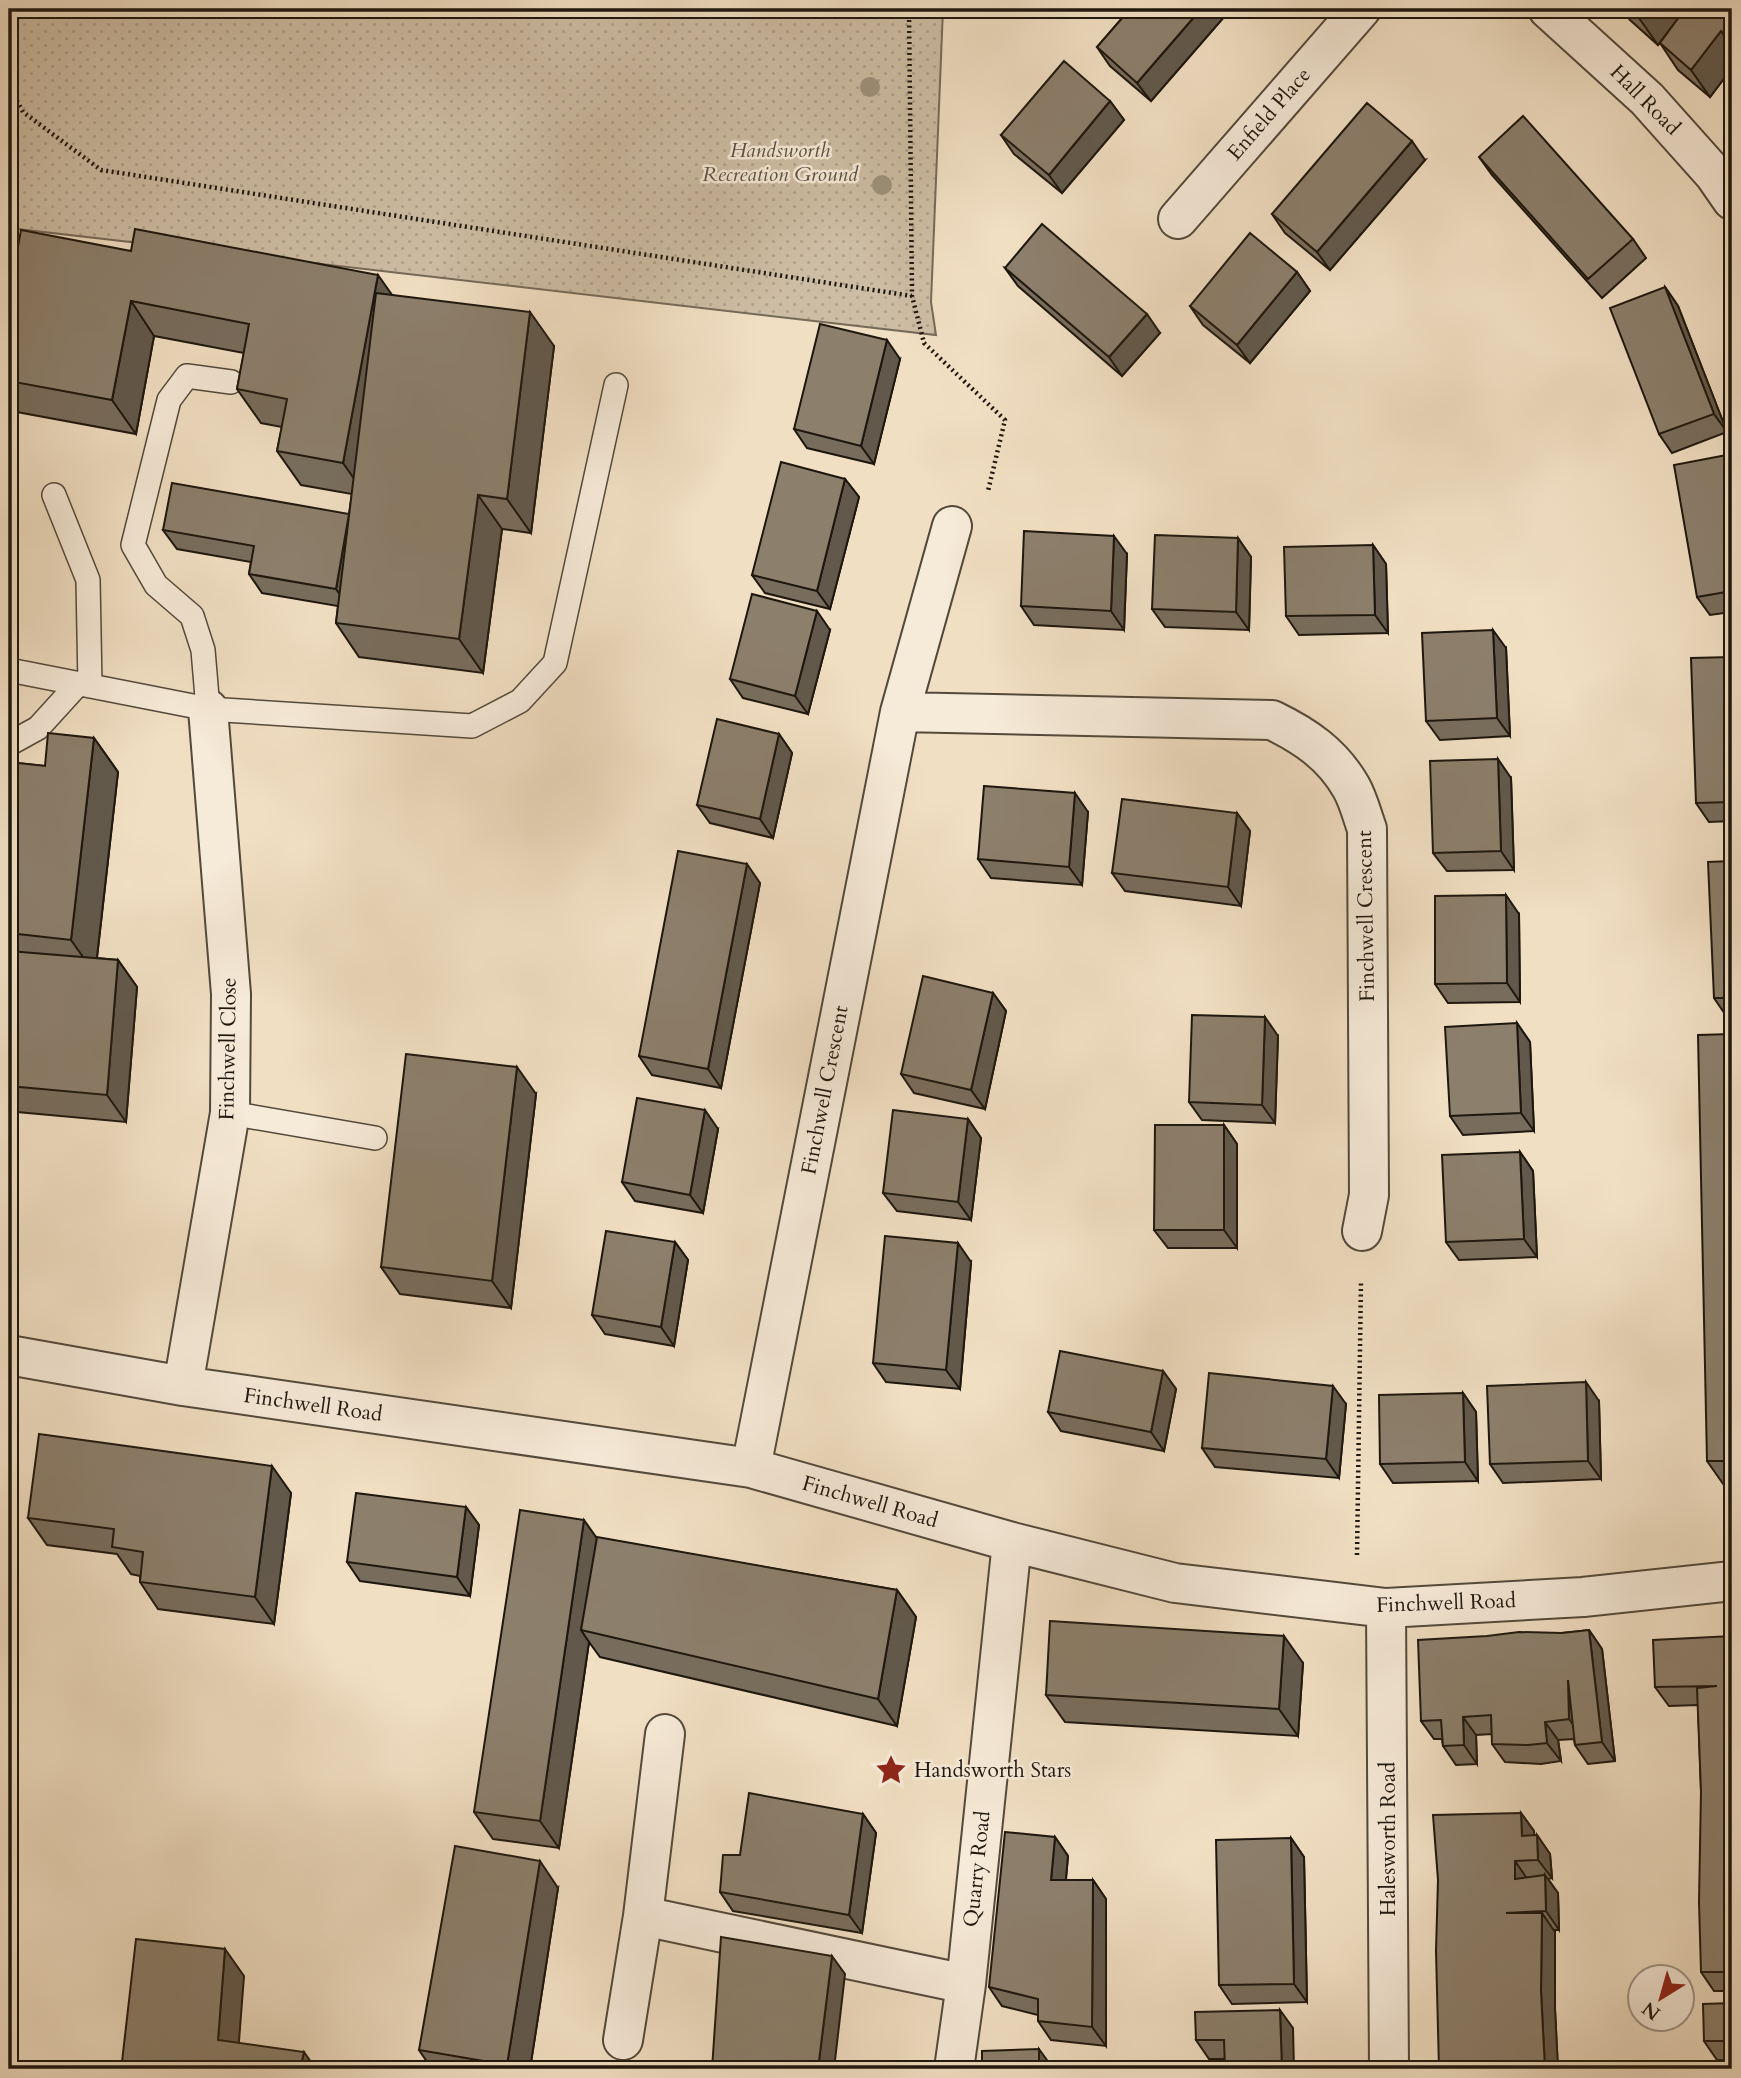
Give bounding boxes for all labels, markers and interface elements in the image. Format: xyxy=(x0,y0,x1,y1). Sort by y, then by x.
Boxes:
street label: Hall Road xyxy=(1603,58,1687,142)
street label: Enfield Place xyxy=(1221,61,1317,167)
park label: Handsworth Recreation Ground xyxy=(702,136,859,189)
street label: Finchwell Crescent xyxy=(1350,830,1382,1002)
street label: Finchwell Close xyxy=(212,977,244,1121)
street label: Finchwell Crescent xyxy=(794,1003,856,1177)
street label: Finchwell Road xyxy=(242,1381,384,1429)
street label: Finchwell Road xyxy=(799,1469,941,1535)
street label: Finchwell Road xyxy=(1376,1586,1516,1620)
place icon: Handsworth Stars xyxy=(874,1753,908,1787)
place label: Handsworth Stars xyxy=(914,1756,1071,1785)
street label: Halesworth Road xyxy=(1374,1762,1403,1916)
street label: Quarry Road xyxy=(956,1809,998,1929)
north arrow xyxy=(1626,1962,1696,2032)
text: N xyxy=(1637,1995,1666,2026)

